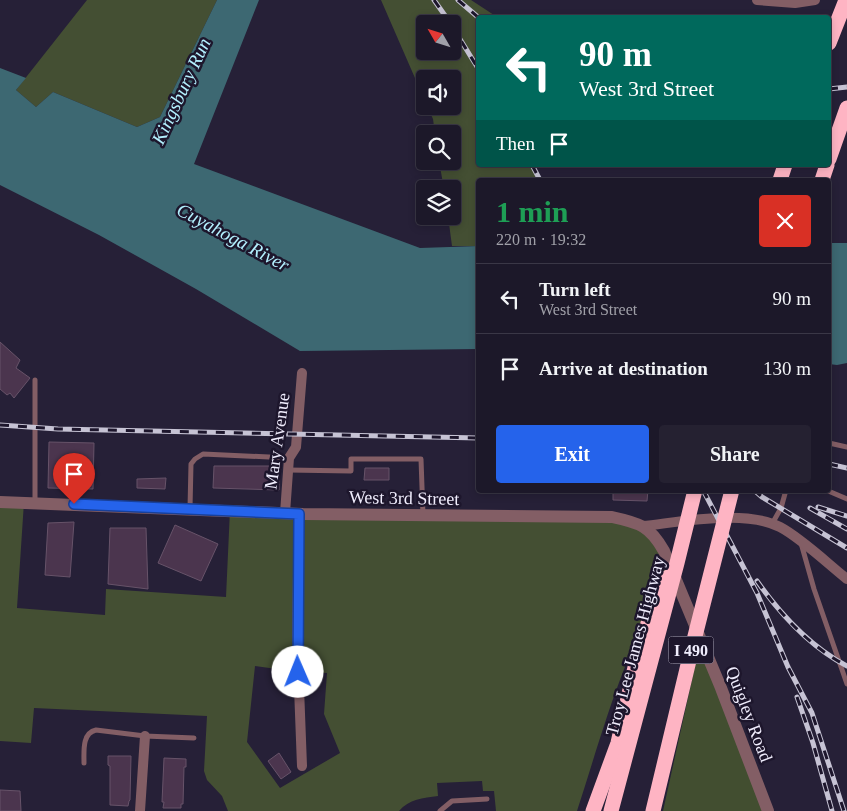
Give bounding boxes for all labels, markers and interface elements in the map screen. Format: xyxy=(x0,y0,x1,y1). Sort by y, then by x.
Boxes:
north arrow xyxy=(416,15,461,60)
map controls xyxy=(416,15,461,225)
water label: Kingsbury Run xyxy=(147,35,215,148)
icon: left xyxy=(496,35,561,100)
text: 90 m xyxy=(579,35,652,74)
button: sound xyxy=(416,70,461,115)
text: West 3rd Street xyxy=(579,76,714,101)
button: search xyxy=(416,125,461,170)
icon: arrive xyxy=(545,130,573,158)
text: Then xyxy=(496,133,535,154)
button: layers xyxy=(416,180,461,225)
text: 1 min xyxy=(496,195,569,228)
button: close xyxy=(759,195,811,247)
water label: Cuyahoga River xyxy=(173,199,293,276)
text: 220 m · 19:32 xyxy=(496,231,586,248)
text: Turn left xyxy=(539,279,611,300)
icon: left xyxy=(496,285,524,313)
text: 90 m xyxy=(772,288,811,309)
text: West 3rd Street xyxy=(539,301,637,318)
icon: arrive xyxy=(496,355,524,383)
text: Arrive at destination xyxy=(539,358,708,379)
text: 130 m xyxy=(763,358,811,379)
street label: Mary Avenue xyxy=(260,392,294,490)
button: Exit xyxy=(496,425,649,483)
button: Share xyxy=(659,425,811,483)
pin xyxy=(53,453,95,504)
icon: arrive xyxy=(60,460,88,488)
street label: West 3rd Street xyxy=(349,487,459,509)
street label: Troy Lee James Highway xyxy=(601,554,669,738)
road number: I 490 xyxy=(668,636,714,664)
position arrow xyxy=(271,645,323,697)
street label: Quigley Road xyxy=(722,664,776,764)

